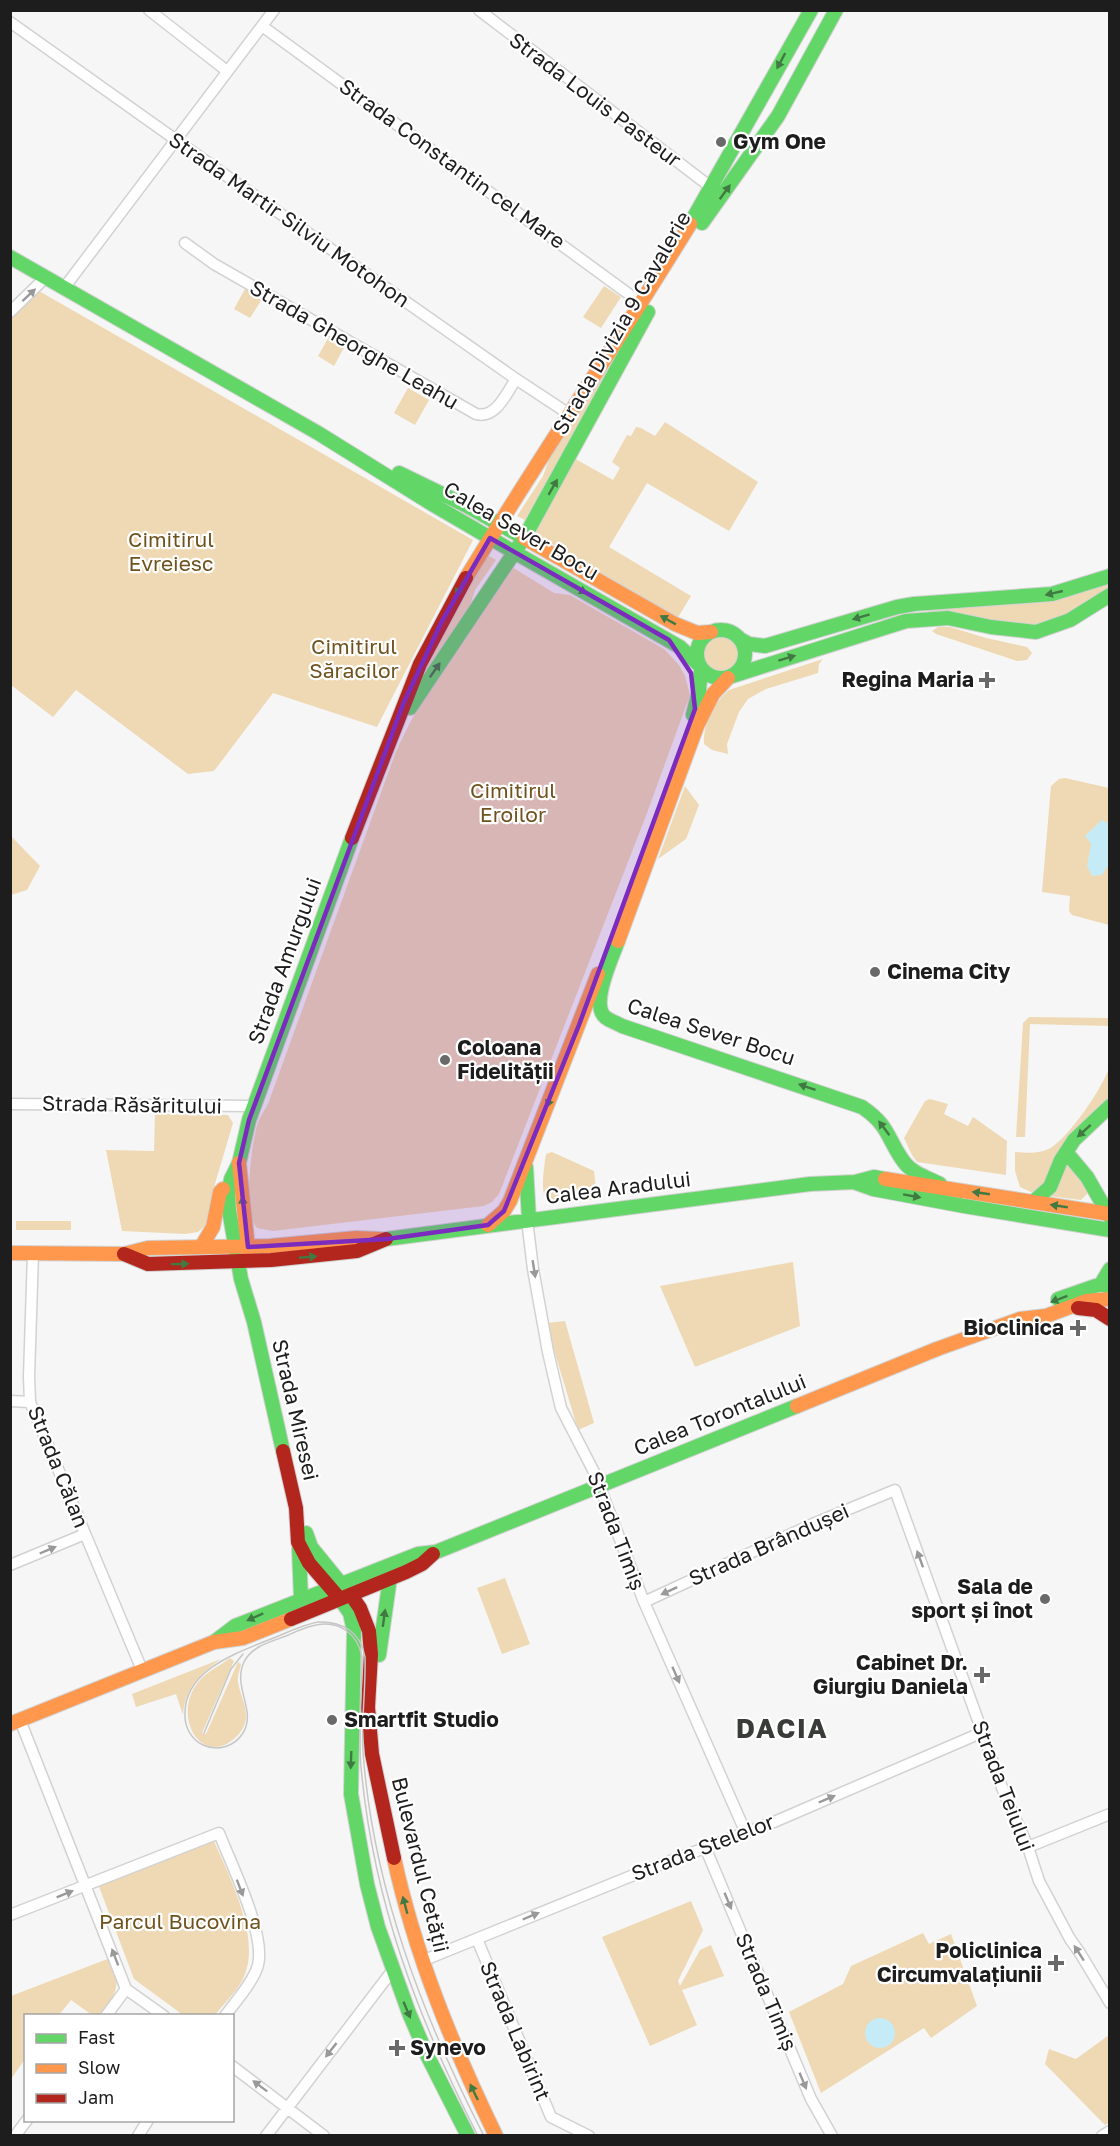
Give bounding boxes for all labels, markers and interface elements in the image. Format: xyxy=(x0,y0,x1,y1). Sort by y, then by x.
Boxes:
street label: Strada Louis Pasteur xyxy=(505,26,687,172)
one-way arrow xyxy=(776,52,786,69)
street label: Strada Constantin cel Mare xyxy=(334,72,571,254)
street label: Strada Martir Silviu Motohon xyxy=(164,126,415,312)
place label: Gym One xyxy=(733,128,826,154)
marker: Gym One xyxy=(714,135,728,149)
one-way arrow xyxy=(719,184,731,200)
street label: Strada Divizia 9 Cavalerie xyxy=(546,206,696,439)
street label: Strada Gheorghe Leahu xyxy=(246,274,463,415)
one-way arrow xyxy=(21,289,36,302)
street label: Calea Sever Bocu xyxy=(439,475,604,585)
one-way arrow xyxy=(548,478,558,495)
park label: Cimitirul Evreiesc xyxy=(128,526,214,576)
one-way arrow xyxy=(455,580,465,597)
one-way arrow xyxy=(571,584,587,595)
one-way arrow xyxy=(1044,588,1063,598)
one-way arrow xyxy=(852,613,870,622)
one-way arrow xyxy=(660,615,677,625)
park label: Cimitirul Săracilor xyxy=(309,633,399,683)
one-way arrow xyxy=(778,653,796,662)
one-way arrow xyxy=(429,663,441,679)
place label: Regina Maria xyxy=(842,666,974,692)
marker: Regina Maria xyxy=(978,671,996,689)
park label: Cimitirul Eroilor xyxy=(470,777,556,827)
street label: Strada Amurgului xyxy=(242,874,326,1047)
place label: Cinema City xyxy=(887,958,1011,984)
marker: Cinema City xyxy=(868,965,882,979)
street label: Calea Sever Bocu xyxy=(624,992,799,1070)
place label: Coloana Fidelității xyxy=(457,1034,554,1084)
marker: Coloana Fidelității xyxy=(438,1053,452,1067)
one-way arrow xyxy=(798,1081,816,1091)
street label: Strada Răsăritului xyxy=(42,1089,222,1119)
one-way arrow xyxy=(545,1090,554,1108)
one-way arrow xyxy=(878,1120,891,1136)
one-way arrow xyxy=(1077,1124,1092,1137)
street label: Calea Aradului xyxy=(544,1165,692,1209)
one-way arrow xyxy=(971,1189,990,1198)
one-way arrow xyxy=(902,1191,921,1200)
one-way arrow xyxy=(238,1195,248,1214)
one-way arrow xyxy=(1049,1201,1068,1210)
one-way arrow xyxy=(298,1252,317,1262)
one-way arrow xyxy=(170,1259,189,1269)
one-way arrow xyxy=(529,1259,538,1278)
one-way arrow xyxy=(1050,1294,1068,1304)
place label: Bioclinica xyxy=(963,1314,1064,1340)
marker: Bioclinica xyxy=(1069,1319,1087,1337)
street label: Strada Miresei xyxy=(267,1337,325,1483)
street label: Calea Torontalului xyxy=(630,1368,810,1461)
street label: Strada Călan xyxy=(23,1402,95,1531)
street label: Strada Timiș xyxy=(582,1467,652,1594)
street label: Strada Brândușei xyxy=(684,1497,853,1591)
one-way arrow xyxy=(39,1545,57,1555)
one-way arrow xyxy=(914,1550,924,1568)
place label: Sala de sport și înot xyxy=(911,1573,1033,1623)
one-way arrow xyxy=(660,1586,677,1595)
marker: Sala de sport și înot xyxy=(1038,1592,1052,1606)
one-way arrow xyxy=(379,1609,389,1628)
one-way arrow xyxy=(247,1613,264,1622)
place label: Cabinet Dr. Giurgiu Daniela xyxy=(813,1649,968,1699)
one-way arrow xyxy=(671,1666,681,1684)
marker: Cabinet Dr. Giurgiu Daniela xyxy=(973,1666,991,1684)
place label: Smartfit Studio xyxy=(344,1706,499,1732)
district label: DACIA xyxy=(736,1712,828,1744)
marker: Smartfit Studio xyxy=(325,1713,339,1727)
street label: Strada Teiului xyxy=(967,1717,1041,1855)
one-way arrow xyxy=(347,1750,356,1769)
street label: Bulevardul Cetății xyxy=(387,1774,455,1955)
one-way arrow xyxy=(819,1794,836,1803)
street label: Strada Stelelor xyxy=(628,1808,778,1886)
one-way arrow xyxy=(236,1879,246,1897)
one-way arrow xyxy=(56,1888,74,1898)
one-way arrow xyxy=(724,1892,733,1910)
one-way arrow xyxy=(400,1896,409,1914)
park label: Parcul Bucovina xyxy=(99,1908,261,1934)
one-way arrow xyxy=(522,1911,540,1920)
street label: Strada Timiș xyxy=(730,1929,803,2054)
place label: Policlinica Circumvalațiunii xyxy=(877,1937,1042,1987)
one-way arrow xyxy=(1074,1945,1085,1961)
one-way arrow xyxy=(109,1948,119,1966)
marker: Policlinica Circumvalațiunii xyxy=(1047,1954,1065,1972)
street label: Strada Labirint xyxy=(475,1957,557,2104)
one-way arrow xyxy=(402,2001,412,2019)
legend xyxy=(24,2014,234,2122)
text: Fast xyxy=(78,2026,115,2048)
place label: Synevo xyxy=(410,2034,486,2060)
marker: Synevo xyxy=(388,2039,406,2057)
one-way arrow xyxy=(325,2042,338,2058)
text: Slow xyxy=(78,2056,121,2078)
one-way arrow xyxy=(798,2072,808,2090)
one-way arrow xyxy=(252,2081,267,2093)
one-way arrow xyxy=(470,2083,479,2100)
text: Jam xyxy=(78,2086,114,2108)

